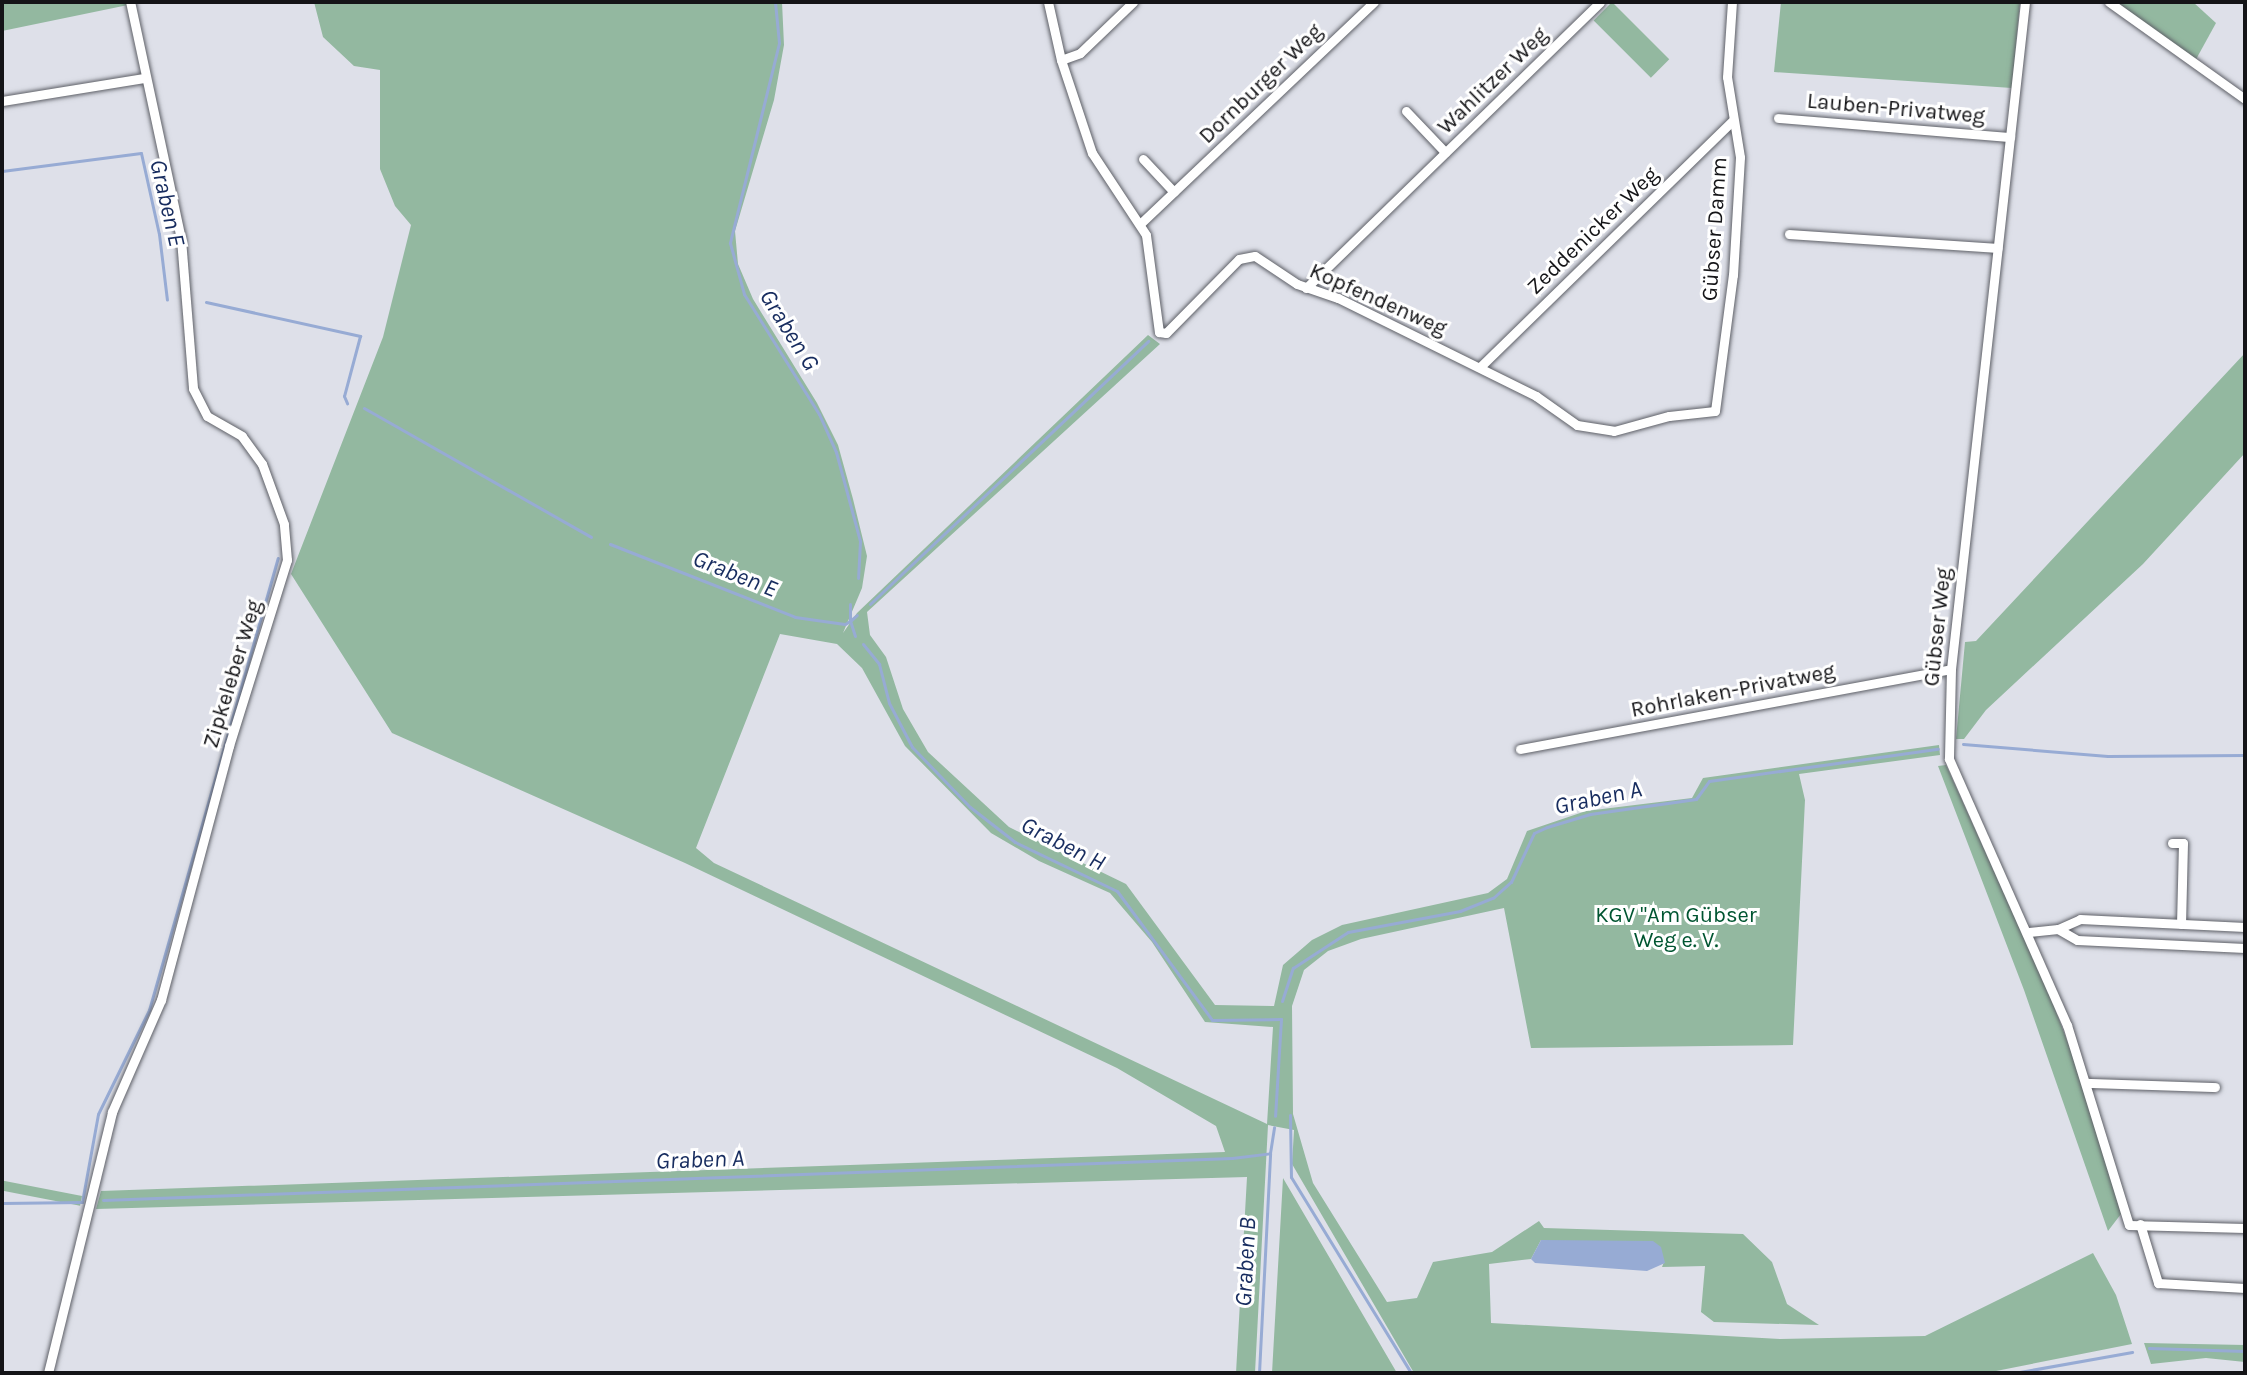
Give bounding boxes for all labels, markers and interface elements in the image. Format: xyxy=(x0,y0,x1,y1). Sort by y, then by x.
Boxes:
street label: Dornburger Weg xyxy=(1194,18,1328,150)
street label: Wahlitzer Weg xyxy=(1432,22,1554,140)
street label: Lauben-Privatweg xyxy=(1806,88,1986,130)
street label: Gübser Damm xyxy=(1697,156,1733,302)
water label: Graben E xyxy=(143,157,191,249)
street label: Zeddenicker Weg xyxy=(1522,162,1664,300)
street label: Kopfendenweg xyxy=(1305,258,1451,342)
water label: Graben G xyxy=(753,284,825,376)
water label: Graben E xyxy=(689,544,781,604)
street label: Gübser Weg xyxy=(1919,566,1957,688)
street label: Zipkeleber Weg xyxy=(198,597,268,751)
street label: Rohrlaken-Privatweg xyxy=(1629,658,1837,724)
water label: Graben A xyxy=(1552,775,1644,821)
water label: Graben H xyxy=(1016,811,1110,877)
park label: KGV "Am Gübser Weg e. V. xyxy=(1595,902,1757,954)
water label: Graben A xyxy=(655,1144,745,1176)
water label: Graben B xyxy=(1229,1217,1263,1307)

